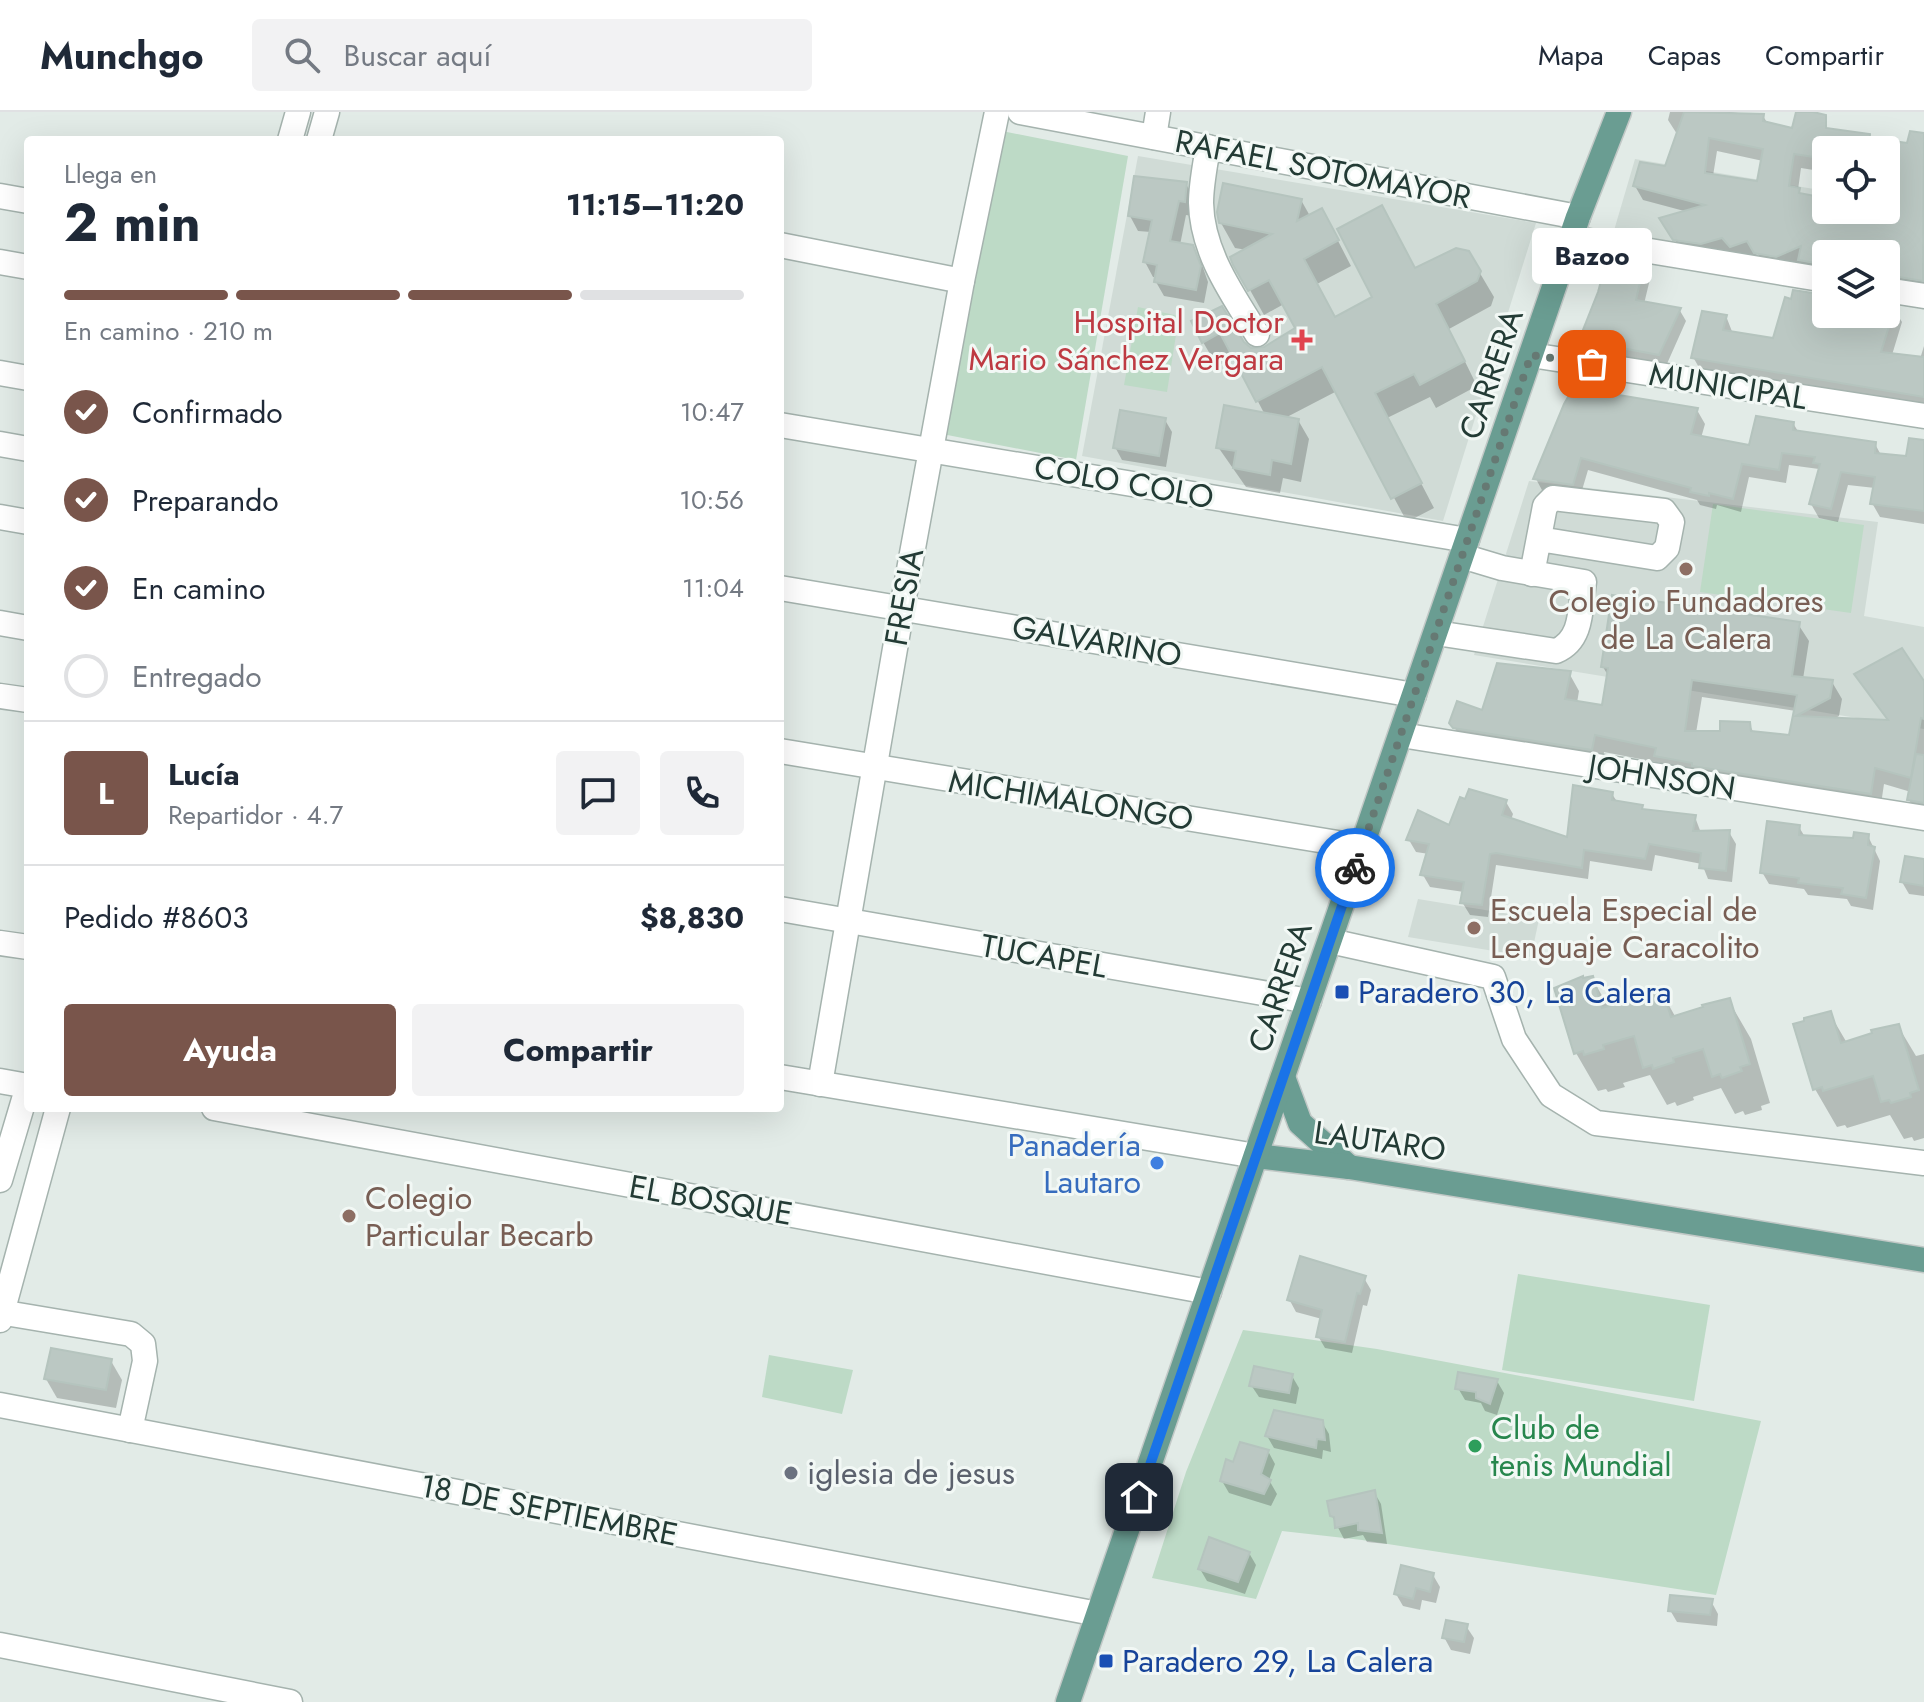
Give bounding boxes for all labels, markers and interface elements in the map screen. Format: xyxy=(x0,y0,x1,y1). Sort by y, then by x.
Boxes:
search box xyxy=(252,19,812,91)
text: Munchgo xyxy=(40,28,204,83)
icon: search xyxy=(280,33,324,77)
text: Buscar aquí xyxy=(344,34,491,77)
text: Mapa xyxy=(1538,35,1604,76)
text: Capas xyxy=(1648,35,1721,76)
text: Compartir xyxy=(1765,35,1884,76)
street label: RAFAEL SOTOMAYOR xyxy=(1171,118,1475,220)
map controls xyxy=(1812,136,1900,328)
button: locate xyxy=(1812,136,1900,224)
text: Llega en xyxy=(64,155,157,193)
text: 11:15–11:20 xyxy=(566,183,744,226)
text: 2 min xyxy=(64,185,201,261)
callout: Bazoo xyxy=(1532,228,1652,284)
text: Bazoo xyxy=(1554,237,1630,275)
button: layers xyxy=(1812,240,1900,328)
place label: Hospital Doctor Mario Sánchez Vergara xyxy=(969,299,1284,382)
street label: CARRERA xyxy=(1447,303,1535,445)
text: En camino · 210 m xyxy=(64,312,273,350)
marker: Hospital Doctor Mario Sánchez Vergara xyxy=(1291,329,1313,351)
pin xyxy=(1558,330,1626,398)
icon: bag xyxy=(1570,342,1614,386)
street label: MUNICIPAL xyxy=(1646,351,1811,421)
icon: check xyxy=(64,390,108,434)
text: Confirmado xyxy=(132,391,283,434)
text: 10:47 xyxy=(680,393,744,431)
street label: COLO COLO xyxy=(1031,444,1217,520)
icon: check xyxy=(64,478,108,522)
text: Preparando xyxy=(132,479,279,522)
text: 10:56 xyxy=(679,481,744,519)
street label: FRESIA xyxy=(873,545,935,649)
marker: Colegio Fundadores de La Calera xyxy=(1677,560,1695,578)
icon: check xyxy=(64,566,108,610)
text: En camino xyxy=(132,567,265,610)
text: 11:04 xyxy=(682,569,744,607)
place label: Colegio Fundadores de La Calera xyxy=(1548,578,1824,661)
street label: GALVARINO xyxy=(1009,603,1185,679)
text: Entregado xyxy=(132,655,262,698)
street label: JOHNSON xyxy=(1581,742,1739,811)
button: chat xyxy=(556,751,640,835)
button: phone xyxy=(660,751,744,835)
text: Lucía xyxy=(168,753,240,796)
street label: MICHIMALONGO xyxy=(945,758,1197,842)
text: L xyxy=(98,772,114,815)
text: Repartidor · 4.7 xyxy=(168,796,343,834)
courier xyxy=(1315,828,1395,908)
icon: bike xyxy=(1333,846,1377,890)
place label: Escuela Especial de Lenguaje Caracolito xyxy=(1490,887,1759,970)
text: Pedido #8603 xyxy=(64,896,249,939)
text: $8,830 xyxy=(640,896,744,939)
street label: CARRERA xyxy=(1236,916,1324,1058)
marker: Escuela Especial de Lenguaje Caracolito xyxy=(1465,919,1483,937)
street label: TUCAPEL xyxy=(977,922,1111,990)
place label: Paradero 30, La Calera xyxy=(1358,969,1672,1015)
marker: Paradero 30, La Calera xyxy=(1333,983,1351,1001)
button: Ayuda xyxy=(64,1004,396,1096)
button: Compartir xyxy=(412,1004,744,1096)
street label: LAUTARO xyxy=(1311,1109,1449,1173)
place label: Panadería Lautaro xyxy=(1007,1122,1141,1205)
marker: Panadería Lautaro xyxy=(1148,1154,1166,1172)
street label: EL BOSQUE xyxy=(626,1163,796,1237)
place label: Colegio Particular Becarb xyxy=(365,1175,594,1258)
marker: Colegio Particular Becarb xyxy=(340,1207,358,1225)
place label: Club de tenis Mundial xyxy=(1491,1405,1672,1488)
marker: Club de tenis Mundial xyxy=(1466,1437,1484,1455)
place label: iglesia de jesus xyxy=(807,1450,1015,1496)
street label: 18 DE SEPTIEMBRE xyxy=(416,1462,682,1558)
pin xyxy=(1105,1463,1173,1531)
marker: iglesia de jesus xyxy=(782,1464,800,1482)
icon: home xyxy=(1117,1475,1161,1519)
place label: Paradero 29, La Calera xyxy=(1122,1638,1433,1684)
marker: Paradero 29, La Calera xyxy=(1097,1652,1115,1670)

